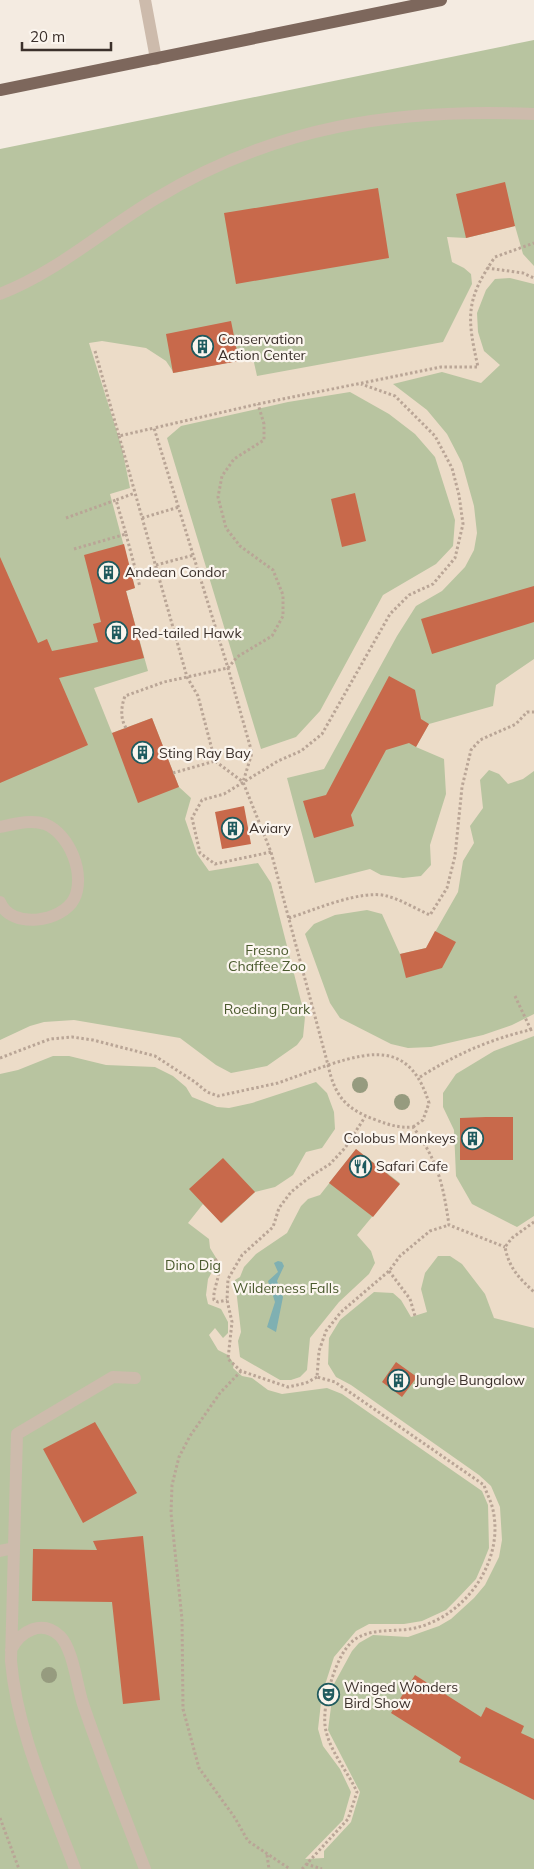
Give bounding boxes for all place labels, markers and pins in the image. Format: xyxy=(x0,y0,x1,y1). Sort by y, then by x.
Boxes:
place label: Conservation Action Center xyxy=(218,330,307,364)
building icon: Conservation Action Center xyxy=(190,335,214,359)
building icon: Andean Condor xyxy=(97,560,121,584)
place label: Andean Condor xyxy=(125,563,227,581)
building icon: Red-tailed Hawk xyxy=(104,621,128,645)
place label: Red-tailed Hawk xyxy=(132,624,242,642)
building icon: Sting Ray Bay xyxy=(131,741,155,765)
place label: Sting Ray Bay xyxy=(159,744,251,762)
building icon: Aviary xyxy=(221,816,245,840)
place label: Aviary xyxy=(249,819,292,837)
building icon: Colobus Monkeys xyxy=(460,1126,484,1150)
place label: Colobus Monkeys xyxy=(344,1129,456,1147)
restaurant icon: Safari Cafe xyxy=(348,1154,372,1178)
place label: Safari Cafe xyxy=(376,1157,448,1175)
building icon: Jungle Bungalow xyxy=(387,1368,411,1392)
place label: Jungle Bungalow xyxy=(415,1371,525,1389)
place label: Winged Wonders Bird Show xyxy=(344,1678,458,1712)
theatre icon: Winged Wonders Bird Show xyxy=(316,1683,340,1707)

